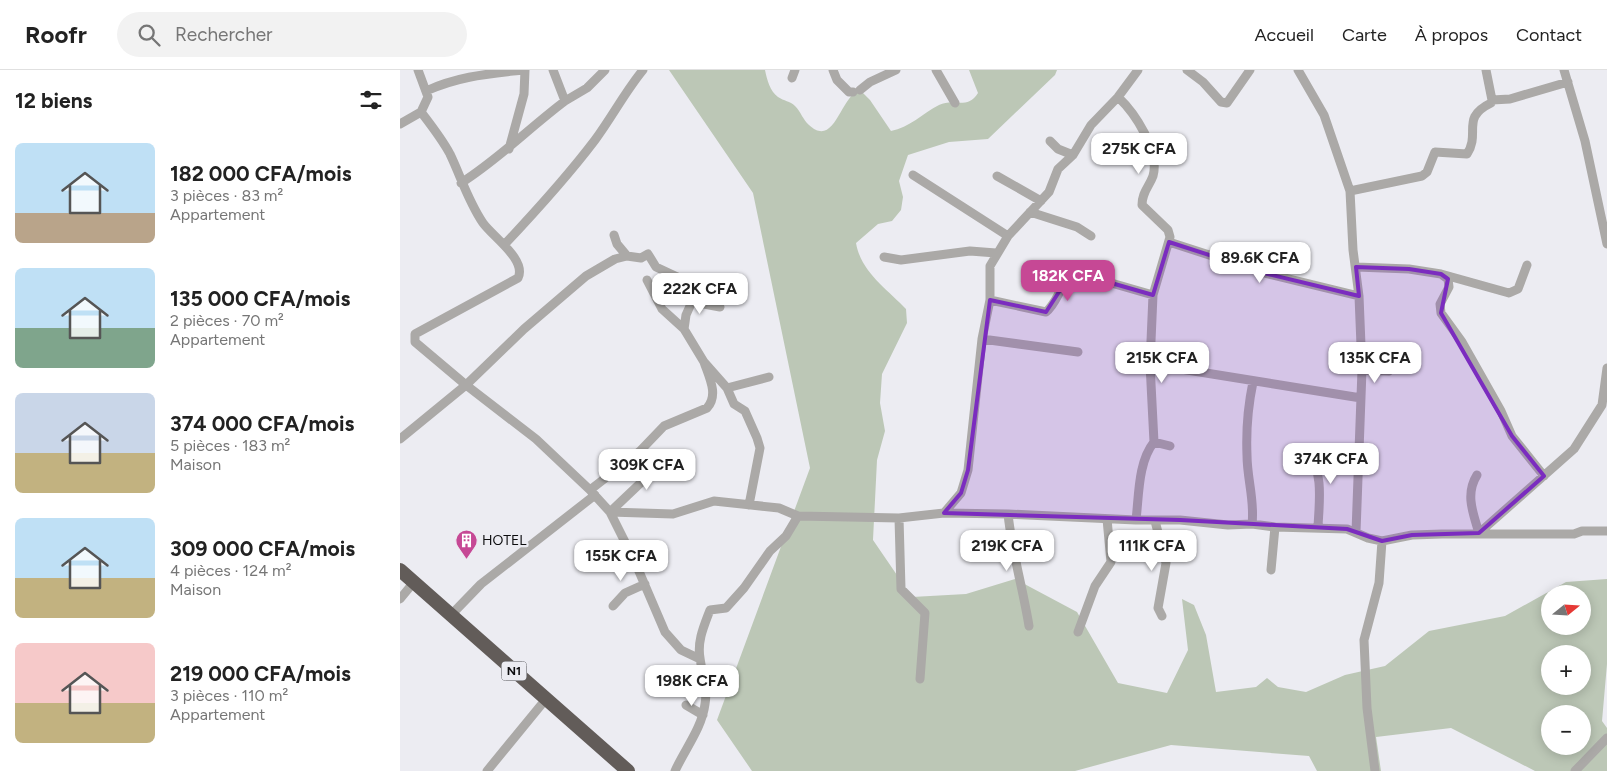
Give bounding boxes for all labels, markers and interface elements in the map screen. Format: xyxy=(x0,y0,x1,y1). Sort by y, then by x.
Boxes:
search box xyxy=(117,12,467,57)
text: Roofr xyxy=(25,20,87,49)
icon: search xyxy=(135,21,163,49)
text: Rechercher xyxy=(175,23,273,46)
text: Accueil xyxy=(1254,24,1314,46)
text: Carte xyxy=(1342,24,1387,46)
text: À propos xyxy=(1415,24,1488,46)
text: Contact xyxy=(1516,24,1582,46)
icon: filters xyxy=(357,86,385,114)
text: 12 biens xyxy=(15,88,92,113)
pin: 275K CFA xyxy=(1087,132,1191,175)
text: 275K CFA xyxy=(1102,139,1176,158)
text: 182 000 CFA/mois xyxy=(170,161,351,186)
icon: home xyxy=(55,163,115,223)
text: 3 pièces · 83 m² xyxy=(170,186,283,205)
text: Appartement xyxy=(170,205,265,224)
pin: 89.6K CFA xyxy=(1203,242,1317,284)
text: 89.6K CFA xyxy=(1221,248,1299,267)
pin: 182K CFA xyxy=(1016,260,1120,302)
text: 182K CFA xyxy=(1032,266,1104,285)
pin: 222K CFA xyxy=(648,272,752,315)
text: 222K CFA xyxy=(663,279,737,298)
text: 135 000 CFA/mois xyxy=(170,286,350,311)
icon: home xyxy=(55,288,115,348)
text: 2 pièces · 70 m² xyxy=(170,311,284,330)
text: Appartement xyxy=(170,330,265,349)
pin: 215K CFA xyxy=(1110,342,1214,384)
pin: 135K CFA xyxy=(1323,342,1427,384)
text: 215K CFA xyxy=(1126,348,1198,367)
text: 135K CFA xyxy=(1339,348,1411,367)
text: 374 000 CFA/mois xyxy=(170,411,354,436)
icon: home xyxy=(55,413,115,473)
text: 5 pièces · 183 m² xyxy=(170,436,290,455)
pin: 374K CFA xyxy=(1279,442,1383,485)
pin: 309K CFA xyxy=(595,448,699,491)
text: 374K CFA xyxy=(1294,449,1368,468)
text: Maison xyxy=(170,455,221,474)
text: 309K CFA xyxy=(610,455,684,474)
building icon: HOTEL xyxy=(454,528,478,559)
pin: 219K CFA xyxy=(955,530,1059,572)
pin: 111K CFA xyxy=(1100,530,1204,572)
place label: HOTEL xyxy=(482,532,527,549)
text: 309 000 CFA/mois xyxy=(170,536,355,561)
text: 219K CFA xyxy=(971,536,1043,555)
text: 111K CFA xyxy=(1119,536,1185,555)
icon: home xyxy=(55,538,115,598)
pin: 155K CFA xyxy=(569,540,673,582)
text: 155K CFA xyxy=(585,546,657,565)
text: 4 pièces · 124 m² xyxy=(170,561,291,580)
text: Maison xyxy=(170,580,221,599)
north arrow xyxy=(1541,585,1591,635)
map controls xyxy=(1541,585,1591,755)
button: + xyxy=(1541,645,1591,695)
text: 219 000 CFA/mois xyxy=(170,661,351,686)
road number: N1 xyxy=(502,662,526,680)
icon: home xyxy=(55,663,115,723)
pin: 198K CFA xyxy=(640,664,744,707)
text: 198K CFA xyxy=(656,671,728,690)
text: 3 pièces · 110 m² xyxy=(170,686,288,705)
text: Appartement xyxy=(170,705,265,724)
button: − xyxy=(1541,705,1591,755)

